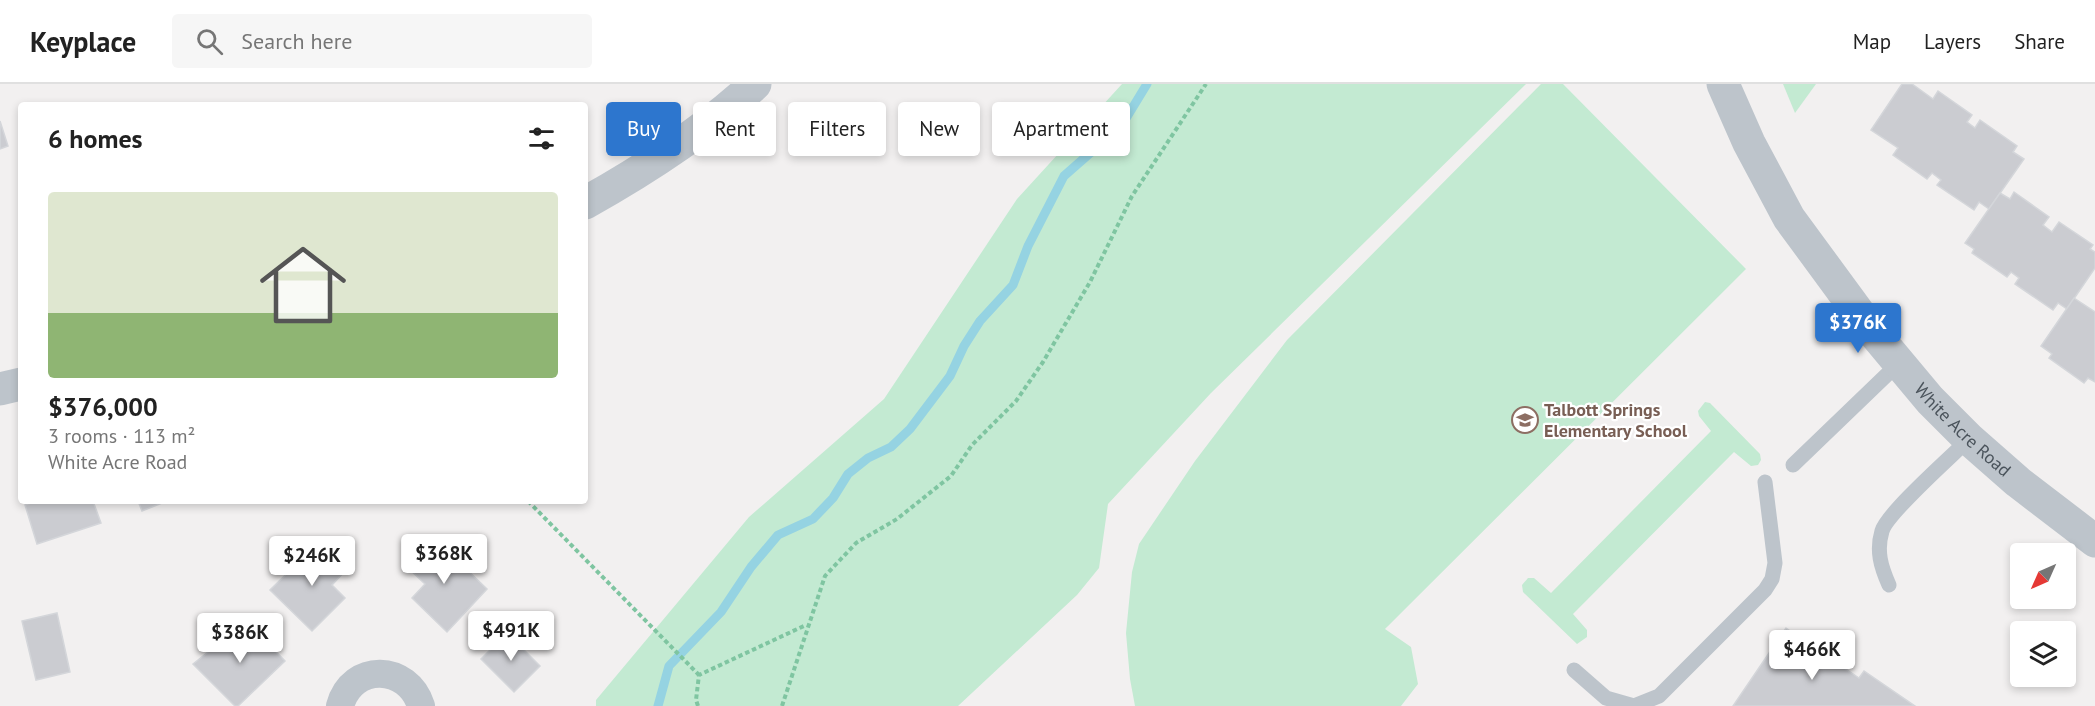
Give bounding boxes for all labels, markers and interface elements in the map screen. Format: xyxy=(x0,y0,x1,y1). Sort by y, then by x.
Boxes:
search box xyxy=(172,14,592,68)
text: Keyplace xyxy=(30,23,136,60)
icon: search xyxy=(193,25,226,58)
text: Search here xyxy=(241,27,352,55)
text: Map xyxy=(1853,28,1891,55)
text: Layers xyxy=(1924,28,1981,55)
text: Share xyxy=(2014,28,2065,55)
chip: Buy xyxy=(606,102,681,156)
chip: Rent xyxy=(693,102,776,156)
chip: Filters xyxy=(788,102,886,156)
chip: New xyxy=(898,102,980,156)
chip: Apartment xyxy=(992,102,1130,156)
text: 6 homes xyxy=(48,122,143,155)
icon: filters xyxy=(525,122,558,155)
icon: home xyxy=(249,231,357,339)
pin: $376K xyxy=(1816,303,1900,354)
text: $376K xyxy=(1829,309,1887,335)
street label: White Acre Road xyxy=(1910,378,2016,481)
text: $376,000 xyxy=(48,390,158,423)
place label: Talbott Springs Elementary School xyxy=(1544,398,1688,442)
school or university icon: Talbott Springs Elementary School xyxy=(1510,405,1540,435)
text: 3 rooms · 113 m² xyxy=(48,423,195,449)
text: White Acre Road xyxy=(48,449,187,475)
pin: $368K xyxy=(402,534,486,585)
pin: $246K xyxy=(270,536,354,587)
text: $368K xyxy=(415,540,473,566)
text: $246K xyxy=(283,542,341,568)
north arrow xyxy=(2010,543,2076,609)
map controls xyxy=(2010,543,2076,687)
pin: $491K xyxy=(469,611,553,662)
pin: $386K xyxy=(198,613,282,664)
text: $491K xyxy=(482,617,540,643)
text: $386K xyxy=(211,619,269,645)
button: layers xyxy=(2010,621,2076,687)
pin: $466K xyxy=(1770,630,1854,681)
text: $466K xyxy=(1783,636,1841,662)

